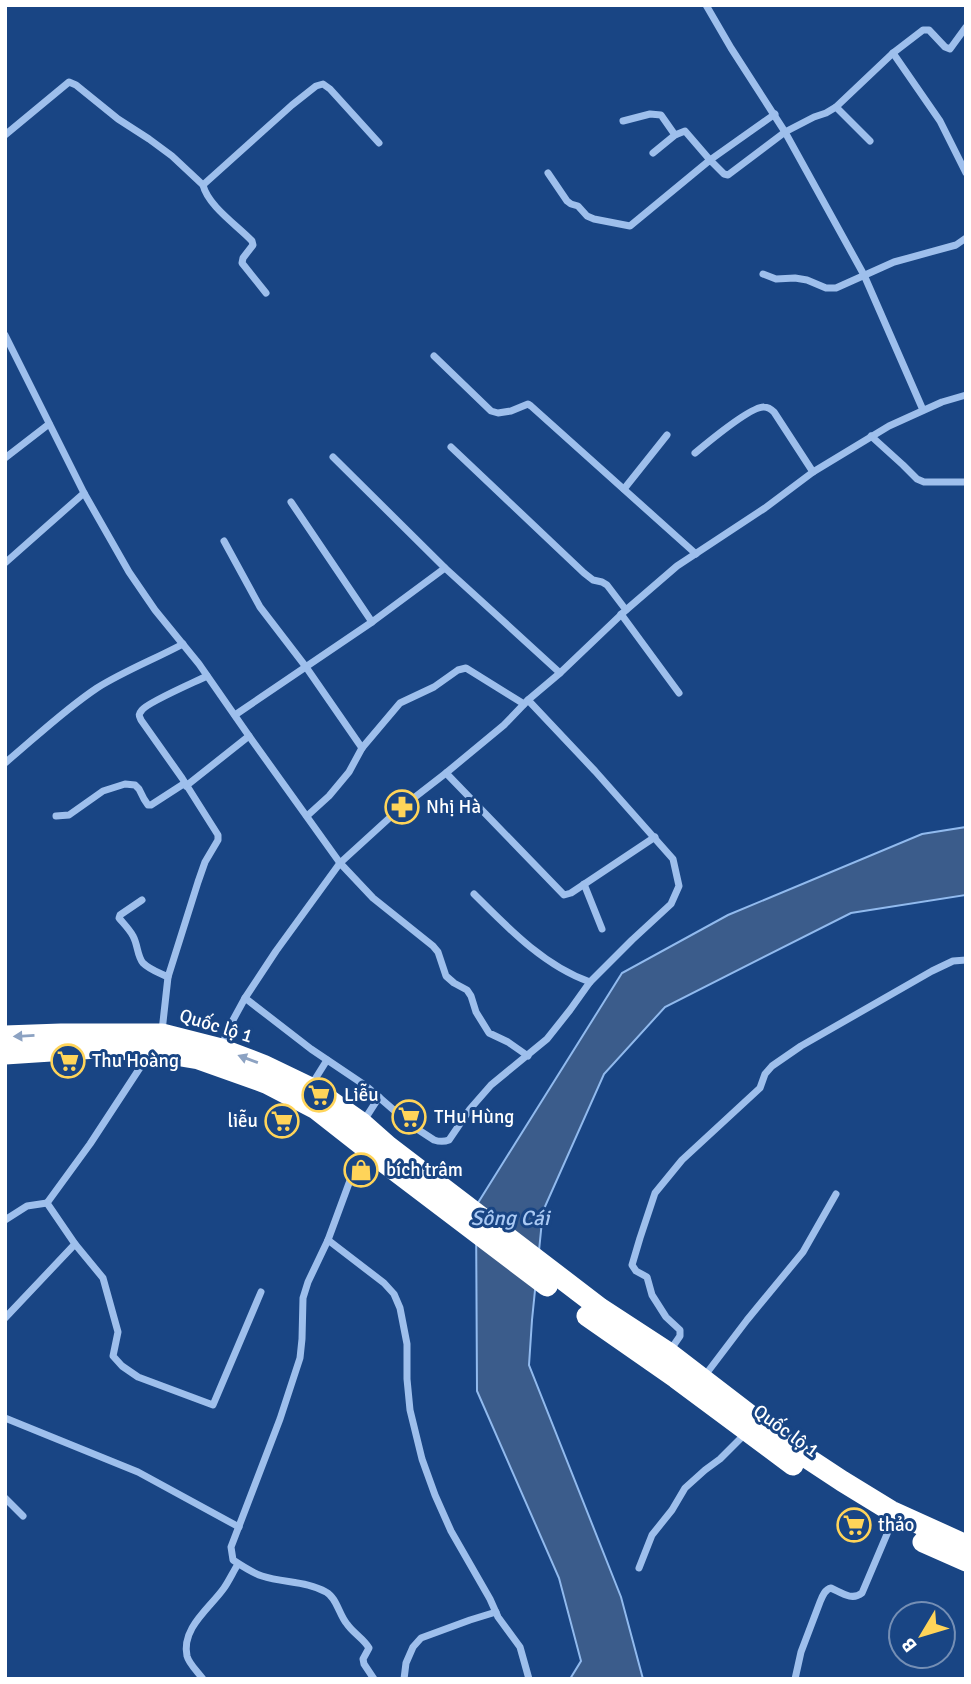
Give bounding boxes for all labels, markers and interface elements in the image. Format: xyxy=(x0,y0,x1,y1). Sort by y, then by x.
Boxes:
pharmacy icon: Nhị Hà xyxy=(383,788,421,826)
place label: Nhị Hà xyxy=(426,795,481,819)
street label: Quốc lộ 1 xyxy=(176,1003,256,1049)
one-way arrow xyxy=(13,1030,35,1041)
supermarket icon: Thu Hoàng xyxy=(49,1042,87,1080)
place label: Thu Hoàng xyxy=(92,1049,179,1073)
one-way arrow xyxy=(237,1054,258,1065)
supermarket icon: Liễu xyxy=(300,1076,338,1114)
place label: Liễu xyxy=(344,1083,379,1107)
supermarket icon: THu Hùng xyxy=(390,1098,428,1136)
supermarket icon: liễu xyxy=(263,1102,301,1140)
place label: THu Hùng xyxy=(434,1105,514,1129)
place label: liễu xyxy=(227,1109,258,1133)
shop icon: bích trâm xyxy=(342,1151,380,1189)
place label: bích trâm xyxy=(386,1158,463,1182)
water label: Sông Cái xyxy=(471,1205,552,1231)
street label: Quốc lộ 1 xyxy=(748,1399,824,1463)
supermarket icon: thảo xyxy=(835,1506,873,1544)
place label: thảo xyxy=(878,1513,915,1537)
north arrow xyxy=(887,1600,957,1670)
text: B xyxy=(896,1633,922,1657)

